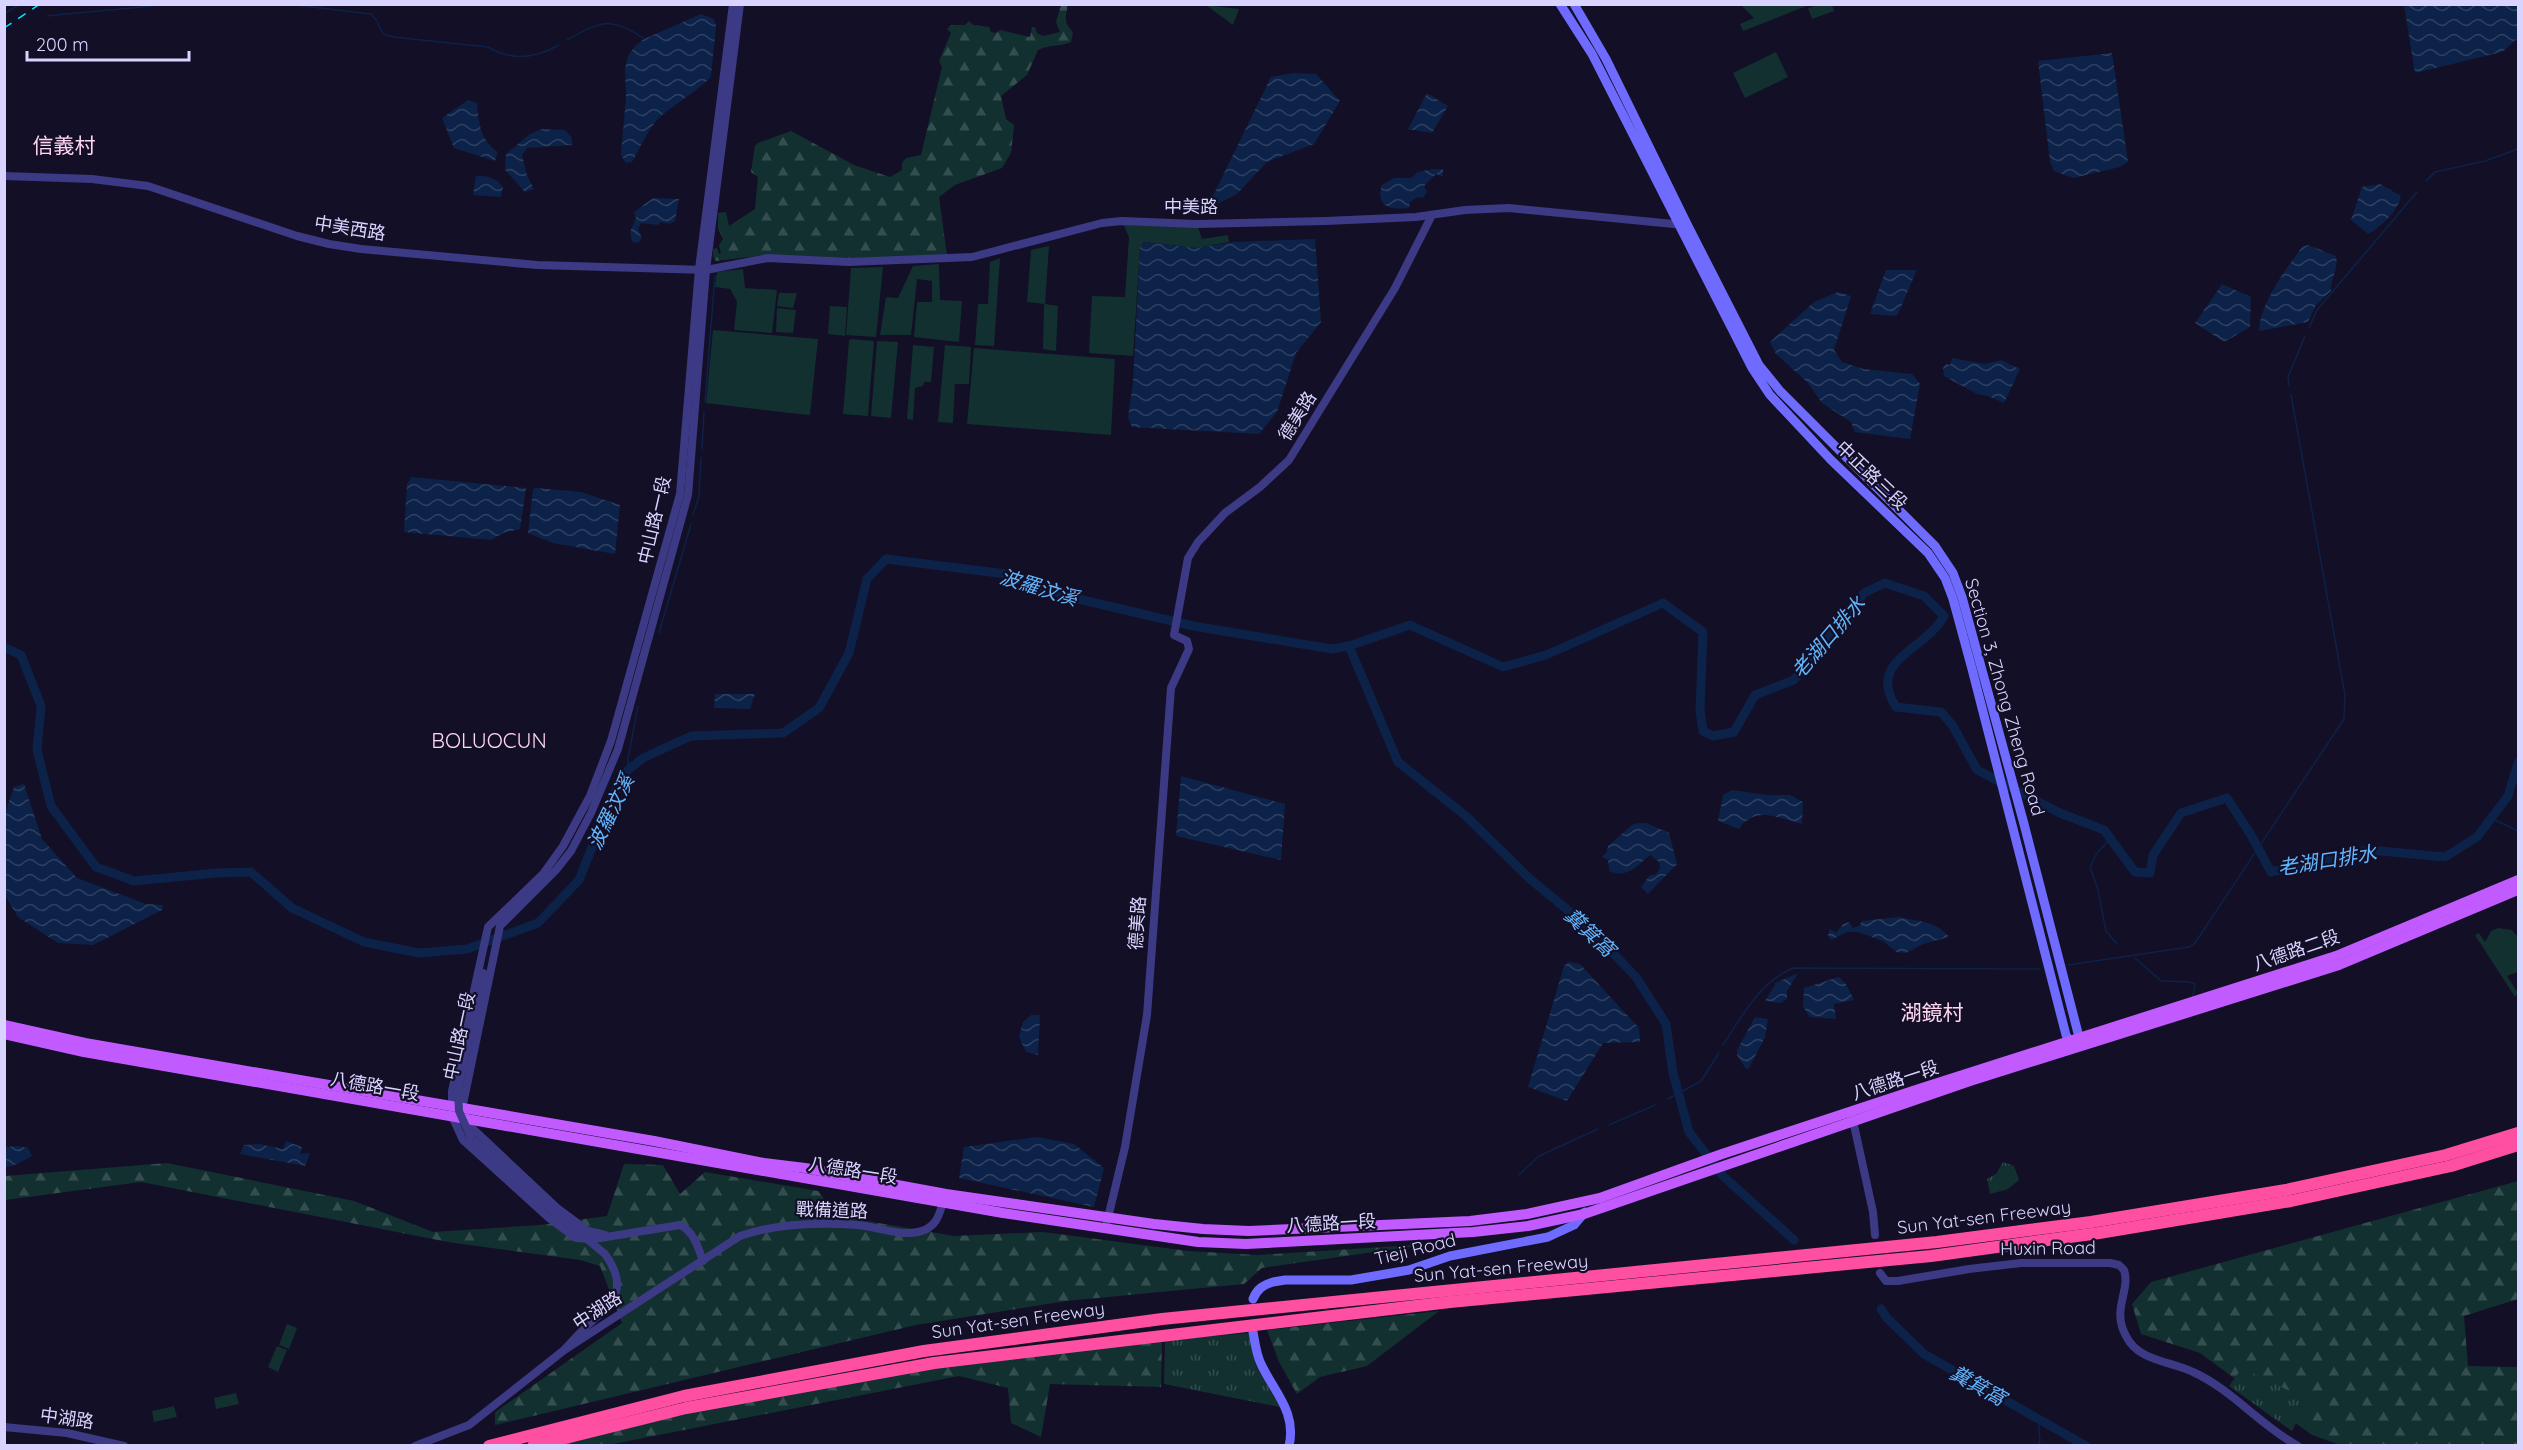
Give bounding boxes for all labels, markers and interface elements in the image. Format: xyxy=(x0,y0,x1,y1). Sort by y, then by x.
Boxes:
scale bar xyxy=(27,24,189,62)
text: 200 m xyxy=(36,33,89,56)
district label: 信義村 xyxy=(33,132,96,158)
street label: 中美路 xyxy=(1164,195,1218,218)
street label: 中美西路 xyxy=(313,211,387,245)
street label: 德美路 xyxy=(1273,387,1321,445)
street label: 中正路三段 xyxy=(1832,435,1912,515)
street label: 中山路一段 xyxy=(633,474,675,566)
water label: 波羅汶溪 xyxy=(997,563,1084,612)
street label: Section 3, Zhong Zheng Road xyxy=(1960,576,2050,818)
water label: 老湖口排水 xyxy=(1786,590,1871,683)
district label: BOLUOCUN xyxy=(431,727,547,753)
water label: 波羅汶溪 xyxy=(581,768,640,853)
water label: 老湖口排水 xyxy=(2276,840,2379,880)
street label: 德美路 xyxy=(1124,895,1150,951)
water label: 糞箕窩 xyxy=(1560,902,1623,964)
street label: 八德路二段 xyxy=(2250,924,2342,976)
street label: 中山路一段 xyxy=(438,990,480,1082)
district label: 湖鏡村 xyxy=(1901,999,1964,1025)
street label: 八德路一段 xyxy=(1849,1055,1941,1105)
street label: 八德路一段 xyxy=(329,1067,421,1105)
street label: 八德路一段 xyxy=(807,1152,899,1188)
street label: Sun Yat-sen Freeway xyxy=(1896,1195,2072,1239)
street label: 戰備道路 xyxy=(796,1197,868,1223)
street label: 八德路一段 xyxy=(1285,1209,1377,1237)
street label: Tieji Road xyxy=(1372,1228,1458,1270)
street label: Huxin Road xyxy=(2000,1236,2096,1260)
street label: Sun Yat-sen Freeway xyxy=(1413,1249,1589,1287)
street label: 中湖路 xyxy=(568,1286,626,1334)
street label: Sun Yat-sen Freeway xyxy=(930,1296,1106,1344)
water label: 糞箕窩 xyxy=(1946,1360,2013,1412)
street label: 中湖路 xyxy=(39,1403,95,1433)

